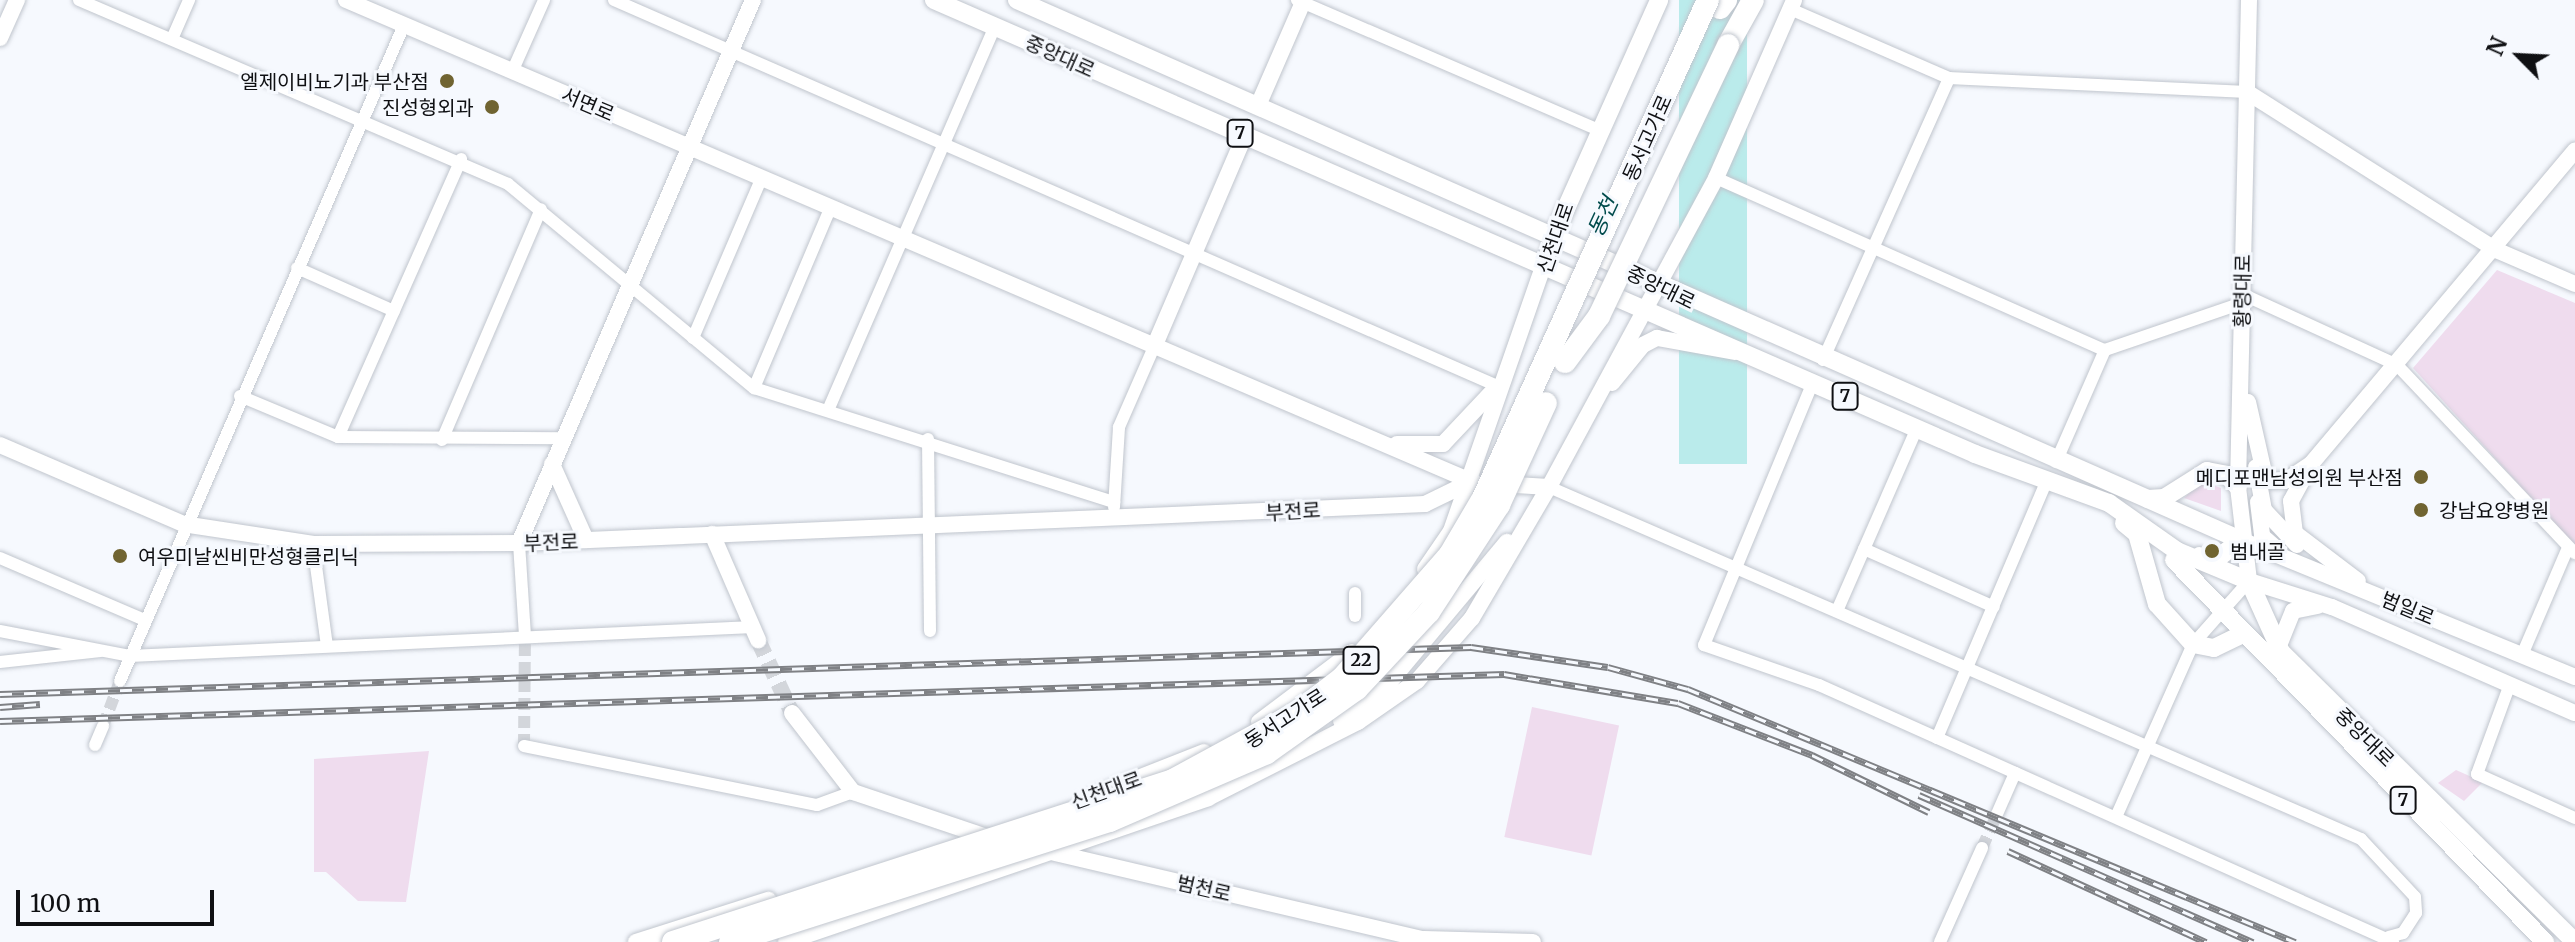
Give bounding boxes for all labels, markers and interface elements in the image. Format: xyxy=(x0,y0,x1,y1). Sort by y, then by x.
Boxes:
north arrow xyxy=(2479,16,2559,96)
street label: 중앙대로 xyxy=(1022,30,1098,82)
text: N xyxy=(2481,33,2513,60)
place label: 엘제이비뇨기과 부산점 xyxy=(240,69,429,93)
marker: 엘제이비뇨기과 부산점 xyxy=(436,70,458,92)
street label: 서면로 xyxy=(558,82,618,126)
street label: 동서고가로 xyxy=(1617,91,1677,185)
place label: 진성형외과 xyxy=(382,95,474,119)
marker: 진성형외과 xyxy=(481,96,503,118)
road number: 7 xyxy=(1226,119,1254,147)
water label: 동천 xyxy=(1582,193,1624,241)
street label: 신천대로 xyxy=(1532,199,1578,277)
street label: 황령대로 xyxy=(2229,254,2255,328)
street label: 중앙대로 xyxy=(1623,260,1699,314)
road number: 7 xyxy=(1831,382,1859,410)
place label: 메디포맨남성의원 부산점 xyxy=(2196,465,2403,489)
marker: 메디포맨남성의원 부산점 xyxy=(2410,466,2432,488)
street label: 부전로 xyxy=(1265,498,1321,524)
place label: 강남요양병원 xyxy=(2439,498,2549,522)
marker: 강남요양병원 xyxy=(2410,499,2432,521)
street label: 부전로 xyxy=(523,529,579,555)
place label: 범내골 xyxy=(2230,539,2285,563)
marker: 범내골 xyxy=(2201,540,2223,562)
place label: 여우미날씬비만성형클리닉 xyxy=(138,544,359,568)
marker: 여우미날씬비만성형클리닉 xyxy=(109,545,131,567)
street label: 범일로 xyxy=(2378,587,2438,629)
road number: 22 xyxy=(1341,646,1381,674)
street label: 동서고가로 xyxy=(1240,683,1330,753)
street label: 중앙대로 xyxy=(2330,702,2400,772)
street label: 신천대로 xyxy=(1067,766,1145,814)
road number: 7 xyxy=(2389,786,2417,814)
street label: 범천로 xyxy=(1174,870,1234,906)
scale bar xyxy=(20,874,218,924)
text: 100 m xyxy=(30,888,100,919)

